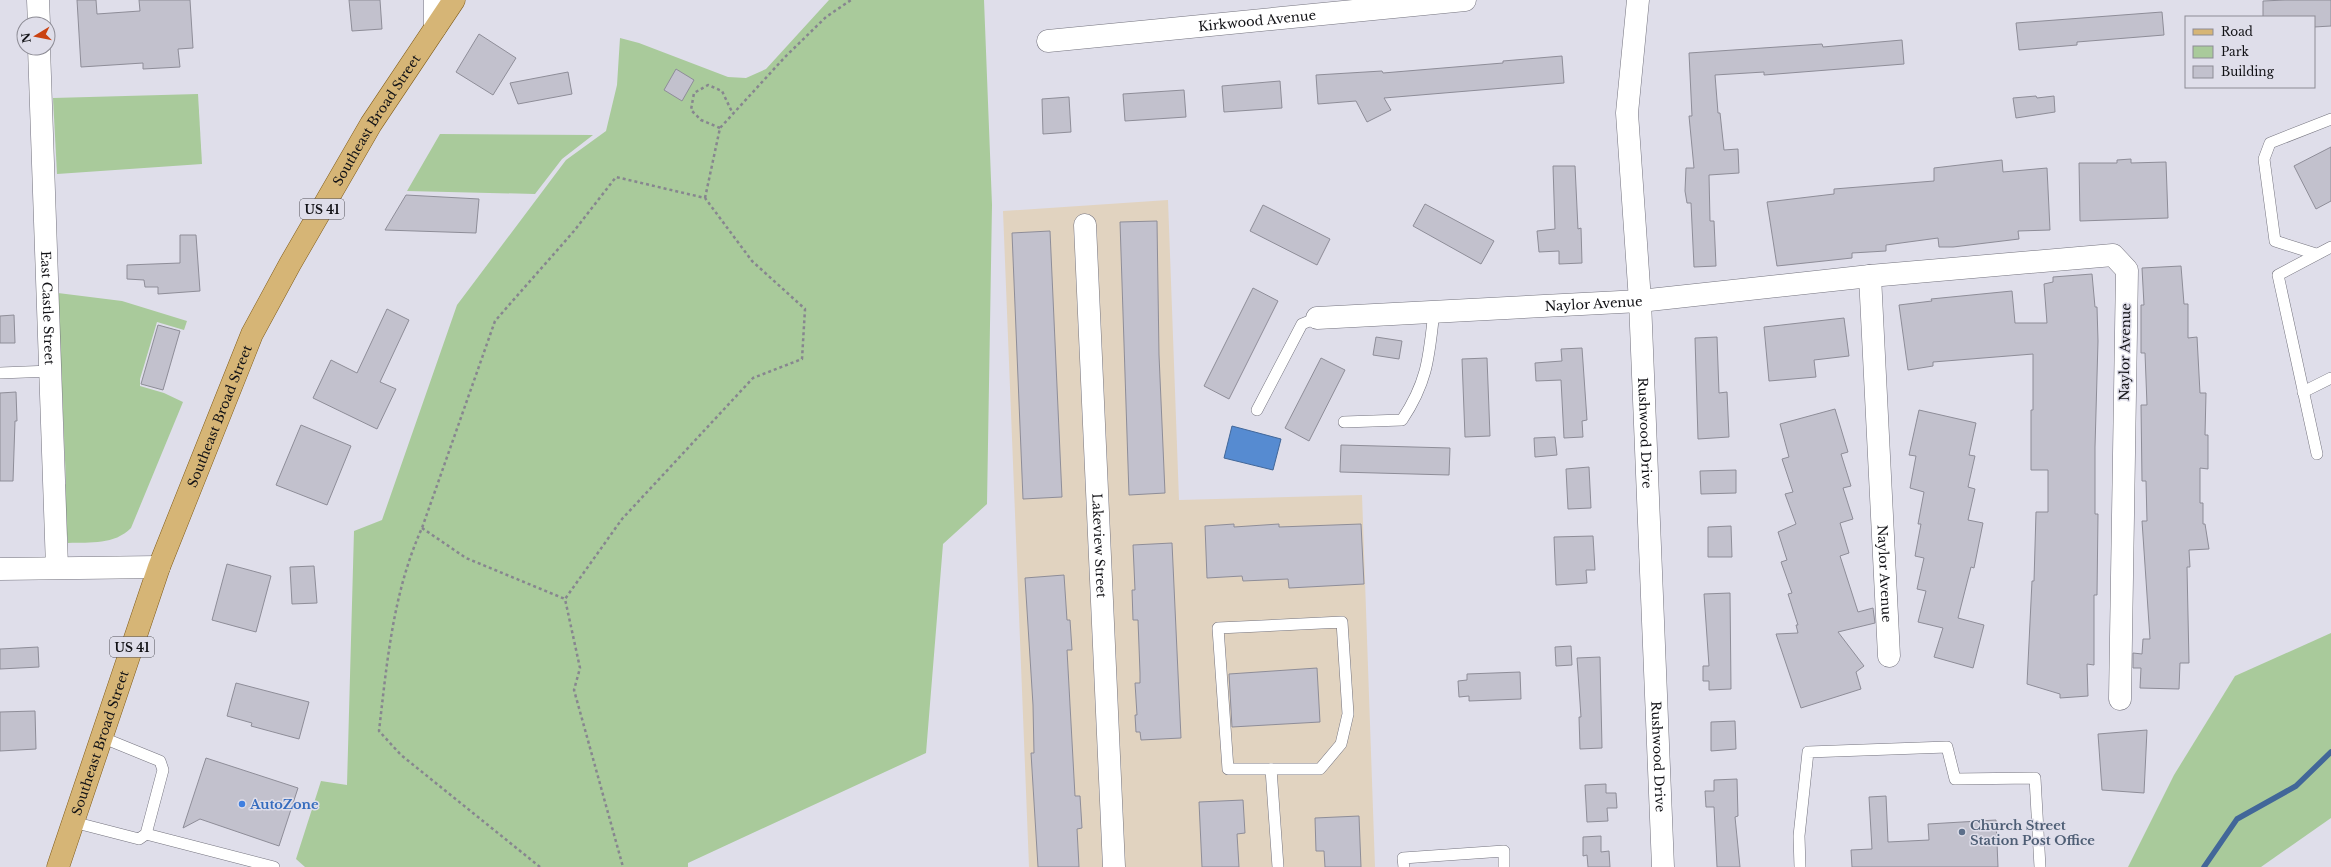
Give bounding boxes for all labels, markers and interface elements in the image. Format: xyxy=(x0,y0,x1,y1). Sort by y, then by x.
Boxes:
street label: Kirkwood Avenue xyxy=(1197,6,1317,35)
north arrow xyxy=(16,16,56,56)
legend xyxy=(2185,16,2315,88)
text: Road xyxy=(2221,24,2253,39)
text: N xyxy=(18,31,34,44)
text: Park xyxy=(2221,44,2249,59)
street label: Southeast Broad Street xyxy=(329,51,424,189)
text: Building xyxy=(2221,64,2275,79)
road number: US 41 xyxy=(300,199,344,219)
street label: East Castle Street xyxy=(38,250,58,365)
street label: Naylor Avenue xyxy=(1544,292,1643,314)
street label: Naylor Avenue xyxy=(2116,303,2134,401)
street label: Southeast Broad Street xyxy=(183,342,255,490)
street label: Rushwood Drive xyxy=(1635,377,1656,489)
street label: Lakeview Street xyxy=(1089,493,1110,598)
street label: Naylor Avenue xyxy=(1874,524,1896,623)
road number: US 41 xyxy=(110,637,154,657)
street label: Southeast Broad Street xyxy=(67,668,132,818)
street label: Rushwood Drive xyxy=(1648,701,1669,813)
place label: AutoZone xyxy=(249,796,319,813)
marker: AutoZone xyxy=(237,799,247,809)
place label: Church Street Station Post Office xyxy=(1970,817,2095,849)
marker: Church Street Station Post Office xyxy=(1957,827,1967,837)

